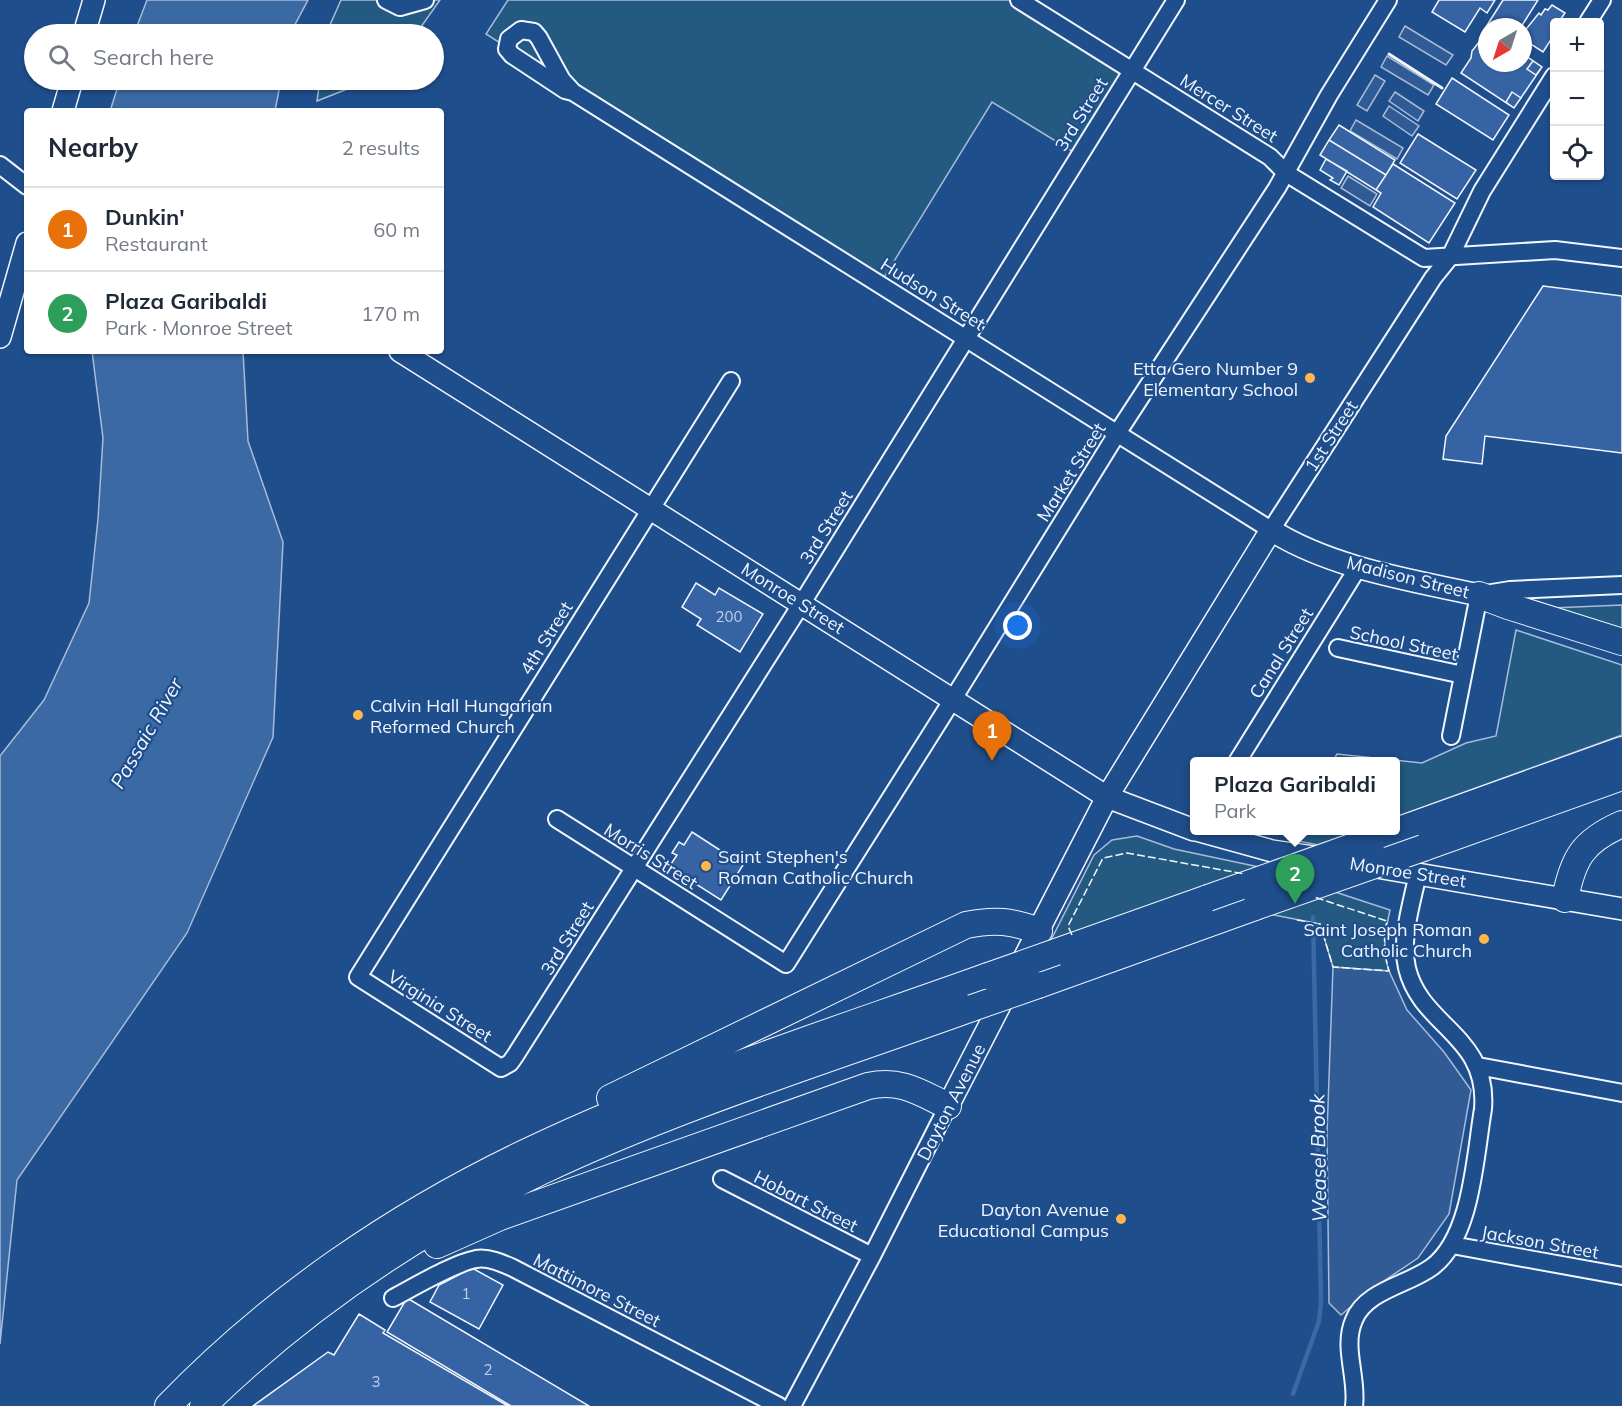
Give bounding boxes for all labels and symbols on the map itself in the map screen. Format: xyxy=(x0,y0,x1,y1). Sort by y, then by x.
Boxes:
north arrow xyxy=(1478,18,1532,72)
street label: Mercer Street xyxy=(1176,69,1282,147)
street label: 3rd Street xyxy=(1049,73,1113,155)
street label: Hudson Street xyxy=(876,253,990,335)
place label: Etta Gero Number 9 Elementary School xyxy=(1133,357,1298,401)
marker: Etta Gero Number 9 Elementary School xyxy=(1303,371,1317,385)
street label: 1st Street xyxy=(1299,396,1363,476)
street label: Market Street xyxy=(1031,418,1111,526)
street label: 3rd Street xyxy=(794,486,858,568)
street label: Madison Street xyxy=(1344,551,1472,603)
street label: Monroe Street xyxy=(737,557,849,639)
street label: 4th Street xyxy=(514,597,578,679)
street label: Canal Street xyxy=(1244,603,1318,703)
house number: 200 xyxy=(715,607,743,626)
your location xyxy=(1003,611,1032,640)
street label: School Street xyxy=(1348,620,1460,666)
water label: Passaic River xyxy=(104,673,188,793)
place label: Calvin Hall Hungarian Reformed Church xyxy=(370,694,553,738)
marker: Calvin Hall Hungarian Reformed Church xyxy=(351,708,365,722)
pin: 1 xyxy=(972,712,1012,761)
street label: Morris Street xyxy=(600,818,702,894)
place label: Saint Stephen's Roman Catholic Church xyxy=(718,845,914,889)
street label: Monroe Street xyxy=(1348,851,1468,893)
pin: 2 xyxy=(1276,854,1314,904)
marker: Saint Stephen's Roman Catholic Church xyxy=(699,859,713,873)
street label: 3rd Street xyxy=(535,897,599,979)
place label: Saint Joseph Roman Catholic Church xyxy=(1304,918,1472,962)
marker: Saint Joseph Roman Catholic Church xyxy=(1477,932,1491,946)
street label: Virginia Street xyxy=(384,965,496,1047)
street label: Dayton Avenue xyxy=(912,1040,990,1164)
water label: Weasel Brook xyxy=(1304,1093,1332,1223)
street label: Hobart Street xyxy=(750,1165,862,1237)
place label: Dayton Avenue Educational Campus xyxy=(938,1198,1109,1242)
marker: Dayton Avenue Educational Campus xyxy=(1114,1212,1128,1226)
street label: Jackson Street xyxy=(1479,1220,1601,1264)
street label: Mattimore Street xyxy=(530,1248,664,1332)
house number: 1 xyxy=(461,1284,471,1303)
house number: 2 xyxy=(483,1360,493,1379)
house number: 3 xyxy=(371,1372,381,1391)

